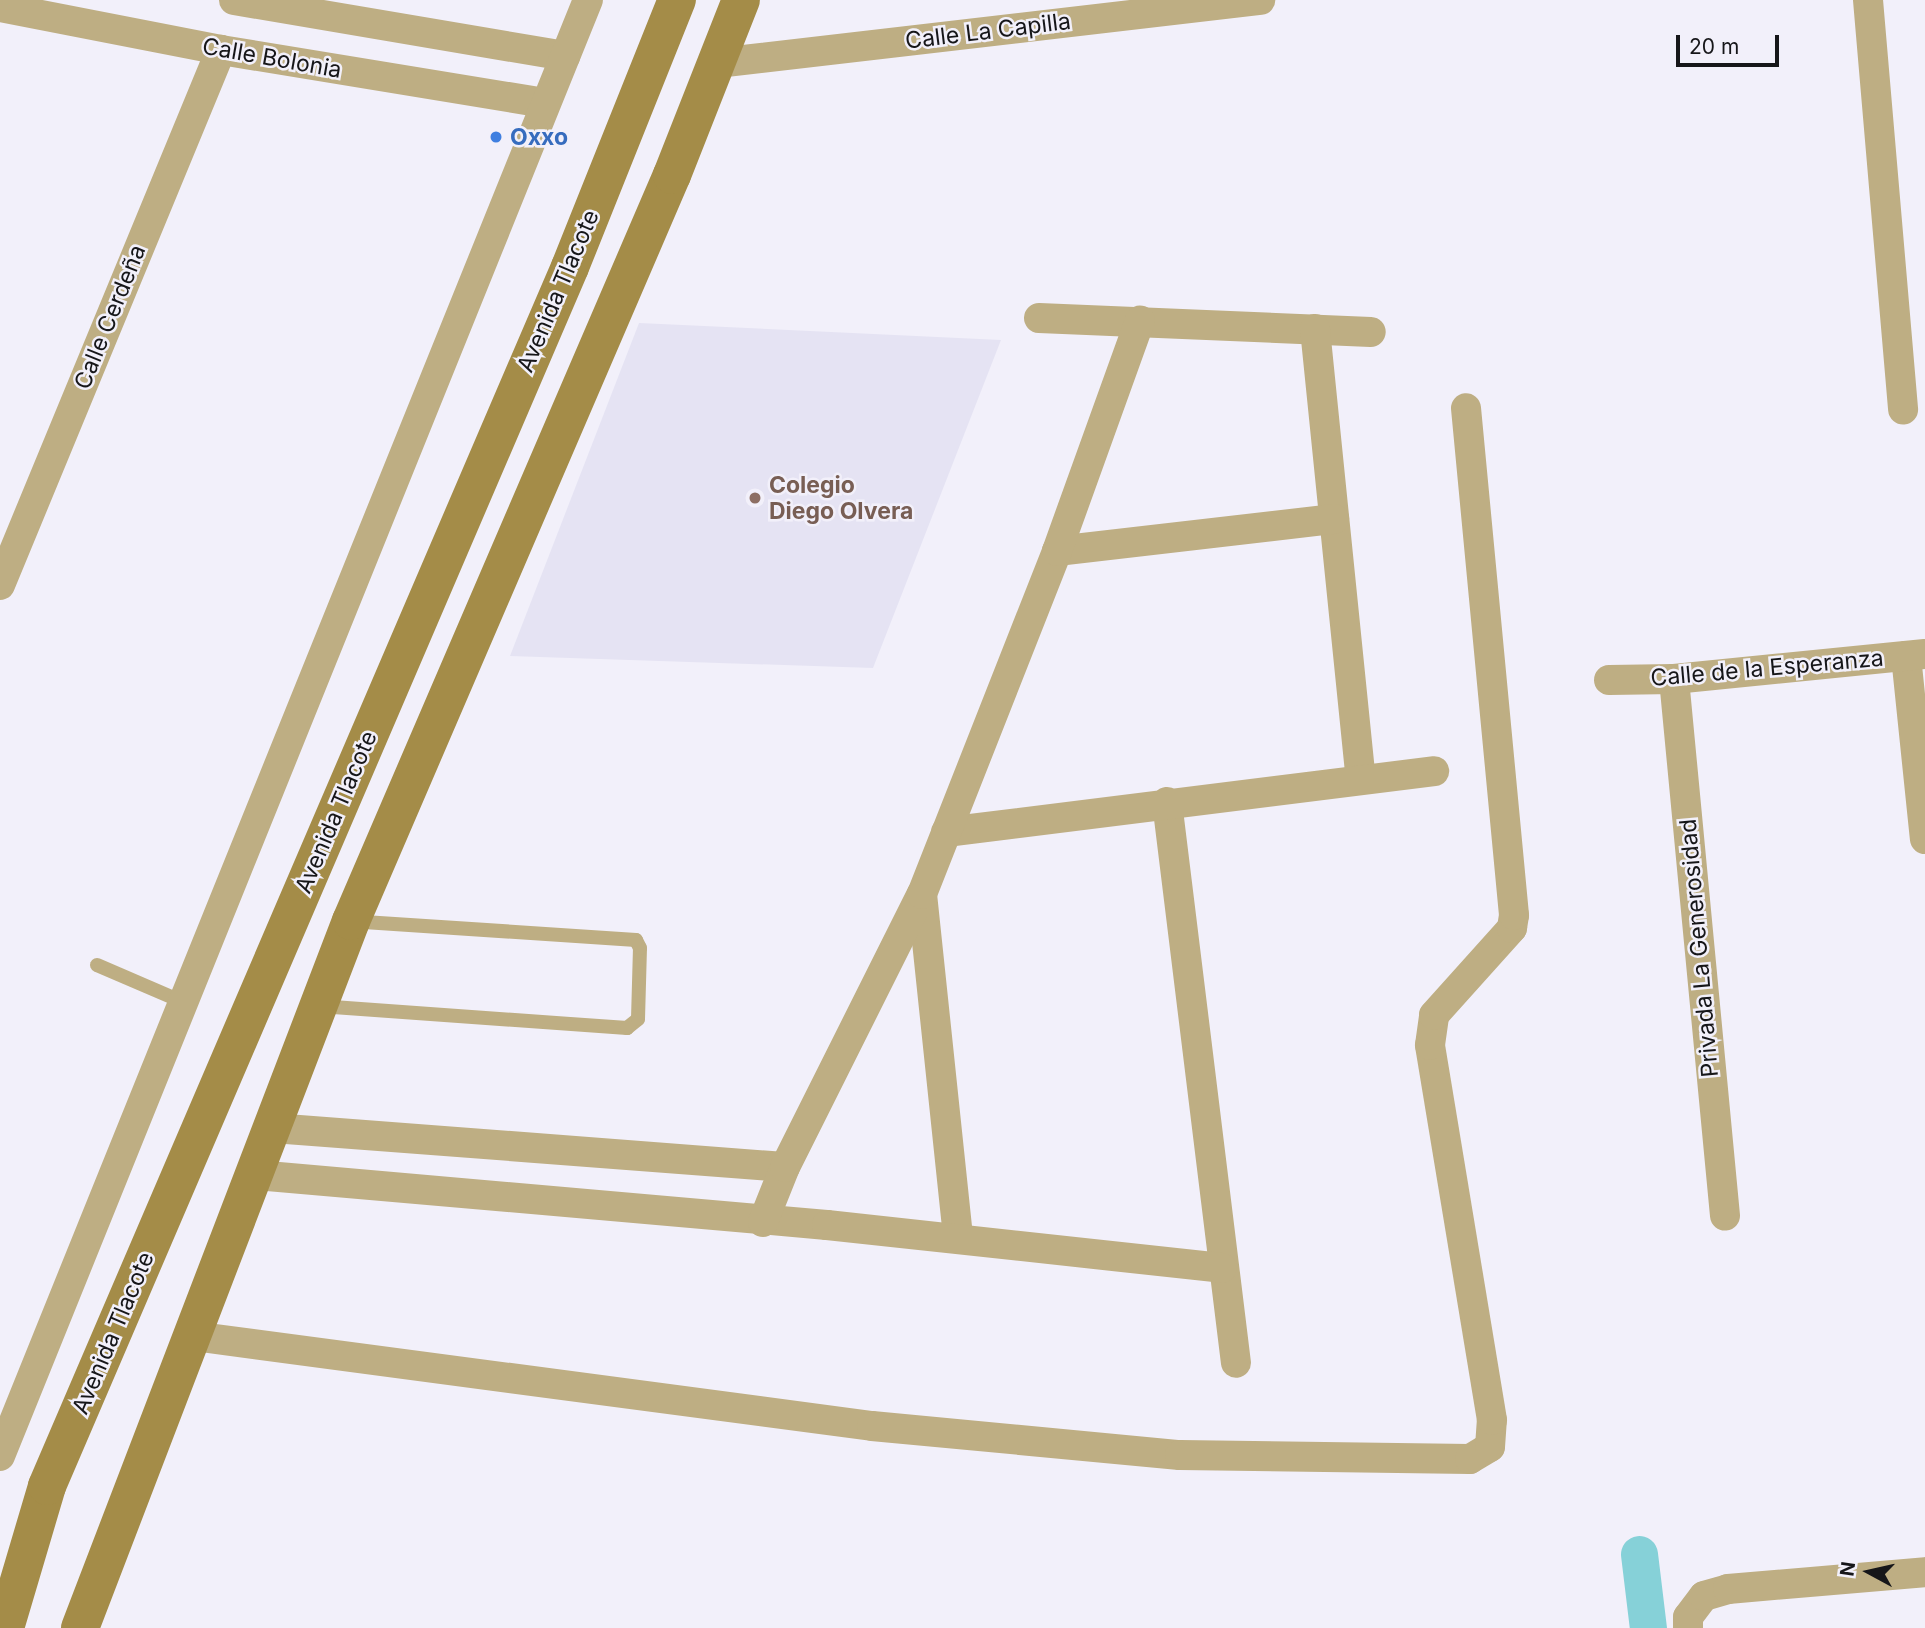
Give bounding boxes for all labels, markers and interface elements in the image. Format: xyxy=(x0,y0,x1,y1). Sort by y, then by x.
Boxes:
street label: Calle La Capilla xyxy=(904,7,1072,55)
scale bar xyxy=(1680,21,1783,65)
street label: Calle Bolonia xyxy=(200,32,344,84)
text: 20 m xyxy=(1689,34,1739,59)
place label: Oxxo xyxy=(510,123,568,151)
marker: Oxxo xyxy=(488,129,504,145)
street label: Avenida Tlacote xyxy=(511,206,605,376)
street label: Calle Cerdeña xyxy=(69,241,151,393)
place label: Colegio Diego Olvera xyxy=(769,471,913,525)
marker: Colegio Diego Olvera xyxy=(747,490,763,506)
street label: Calle de la Esperanza xyxy=(1649,644,1885,692)
street label: Avenida Tlacote xyxy=(289,727,383,897)
street label: Privada La Generosidad xyxy=(1674,818,1724,1078)
street label: Avenida Tlacote xyxy=(66,1248,160,1418)
north arrow xyxy=(1834,1537,1904,1607)
text: N xyxy=(1835,1560,1860,1578)

